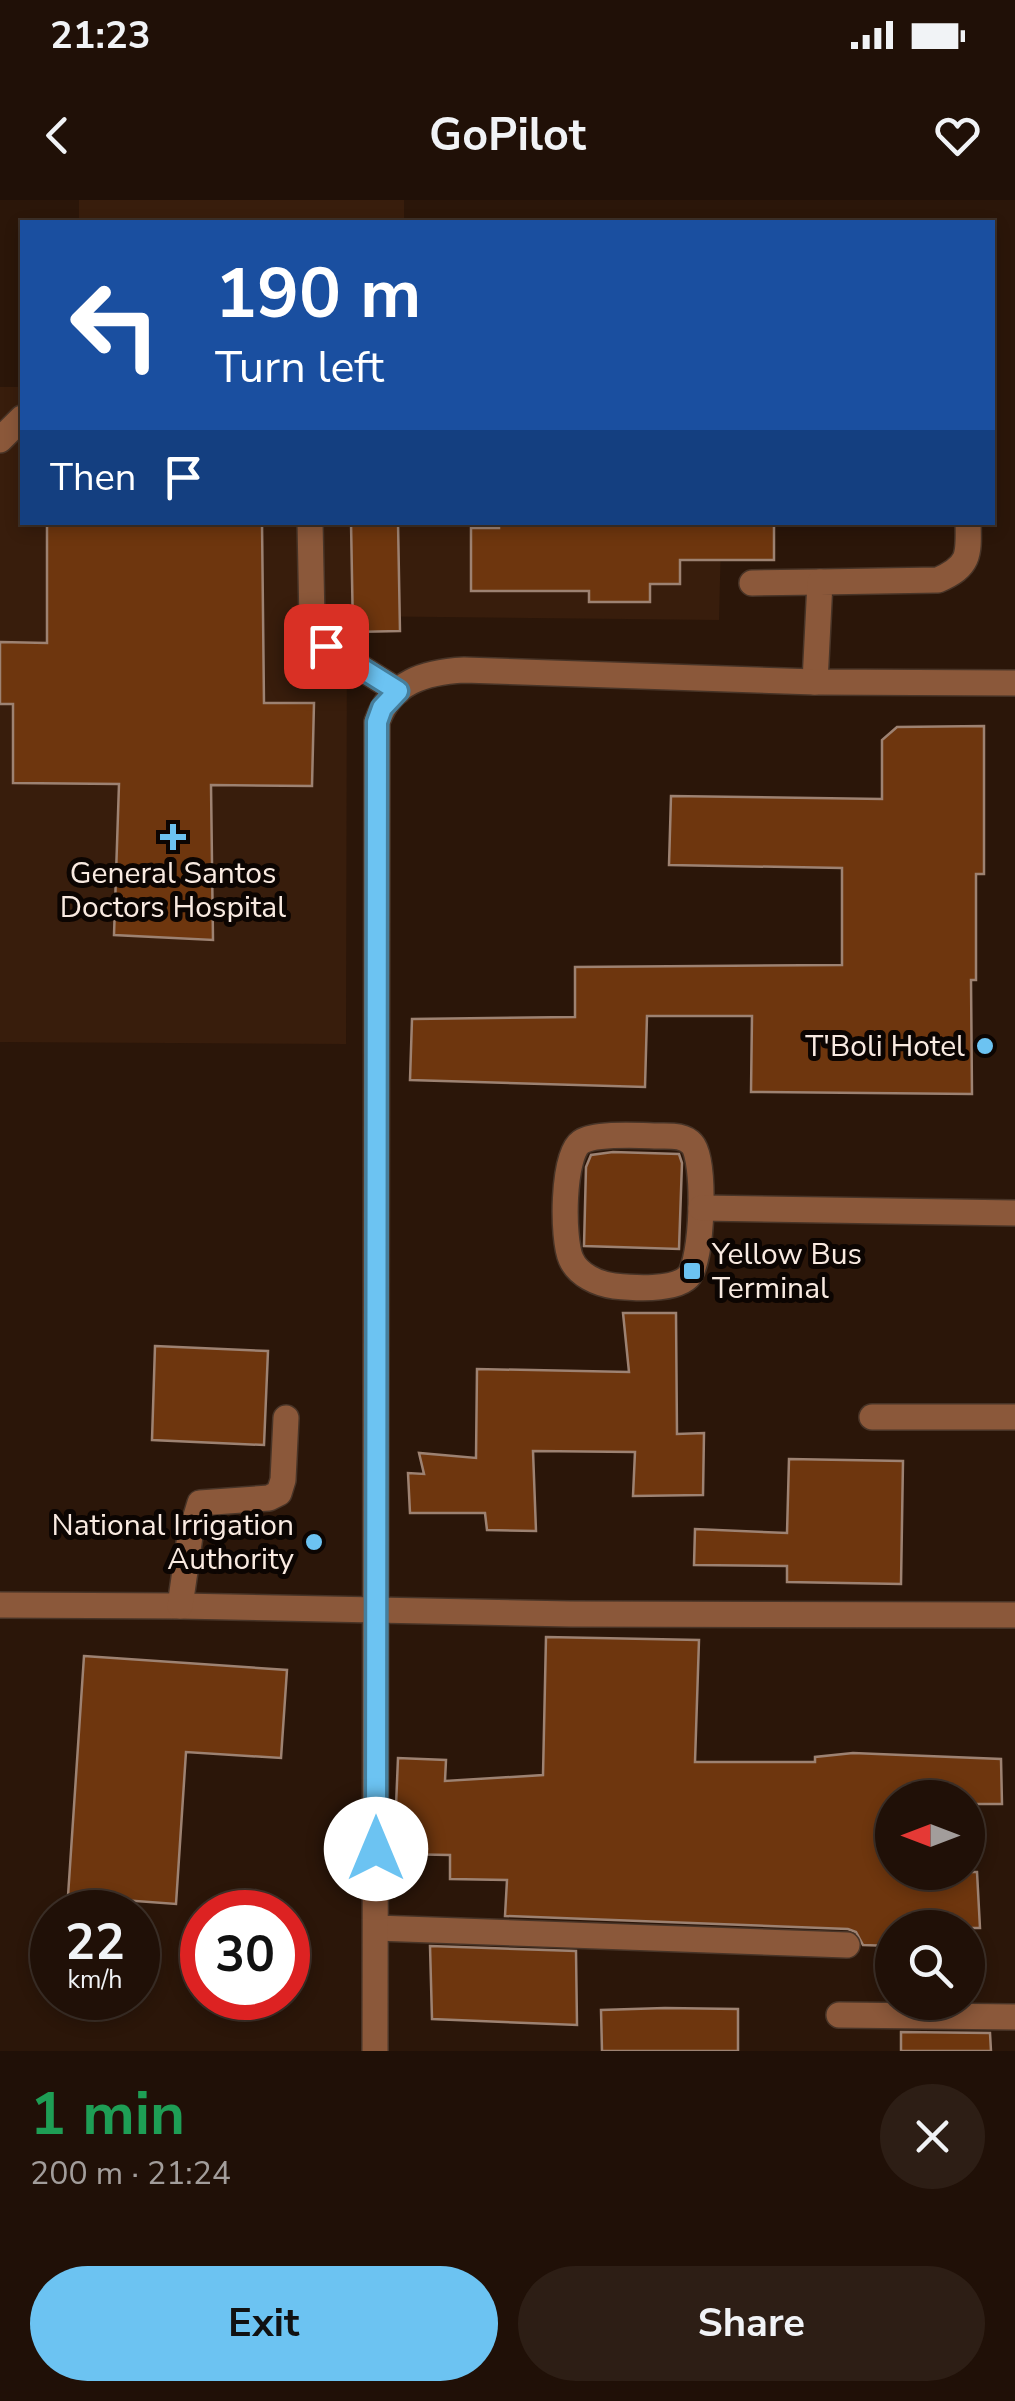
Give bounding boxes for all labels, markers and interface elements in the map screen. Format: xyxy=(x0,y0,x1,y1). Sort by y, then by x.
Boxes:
text: 21:23 xyxy=(50,10,151,61)
text: GoPilot xyxy=(429,105,586,166)
icon: back xyxy=(30,108,85,163)
icon: heart xyxy=(930,108,985,163)
text: 190 m xyxy=(215,246,421,342)
icon: left xyxy=(50,260,180,390)
text: Turn left xyxy=(215,337,384,398)
icon: arrive xyxy=(156,450,211,505)
text: Then xyxy=(50,452,136,503)
pin xyxy=(284,604,369,689)
icon: arrive xyxy=(299,619,354,674)
marker: General Santos Doctors Hospital xyxy=(160,824,186,850)
place label: General Santos Doctors Hospital xyxy=(60,853,286,928)
place label: T'Boli Hotel xyxy=(805,1026,965,1067)
marker: T'Boli Hotel xyxy=(974,1035,996,1057)
place label: Yellow Bus Terminal xyxy=(711,1234,862,1309)
marker: Yellow Bus Terminal xyxy=(681,1260,703,1282)
place label: National Irrigation Authority xyxy=(51,1505,295,1580)
marker: National Irrigation Authority xyxy=(303,1531,325,1553)
north arrow xyxy=(875,1780,985,1890)
map controls xyxy=(875,1780,985,2020)
position arrow xyxy=(324,1797,428,1901)
speed limit sign: 30 xyxy=(180,1890,310,2020)
text: 22 xyxy=(65,1908,125,1977)
button: search xyxy=(875,1910,985,2020)
text: km/h xyxy=(67,1963,123,1997)
text: 1 min xyxy=(30,2073,185,2155)
button: close xyxy=(880,2084,985,2189)
text: 200 m · 21:24 xyxy=(30,2152,231,2195)
button: Exit xyxy=(30,2266,498,2381)
button: Share xyxy=(518,2266,985,2381)

